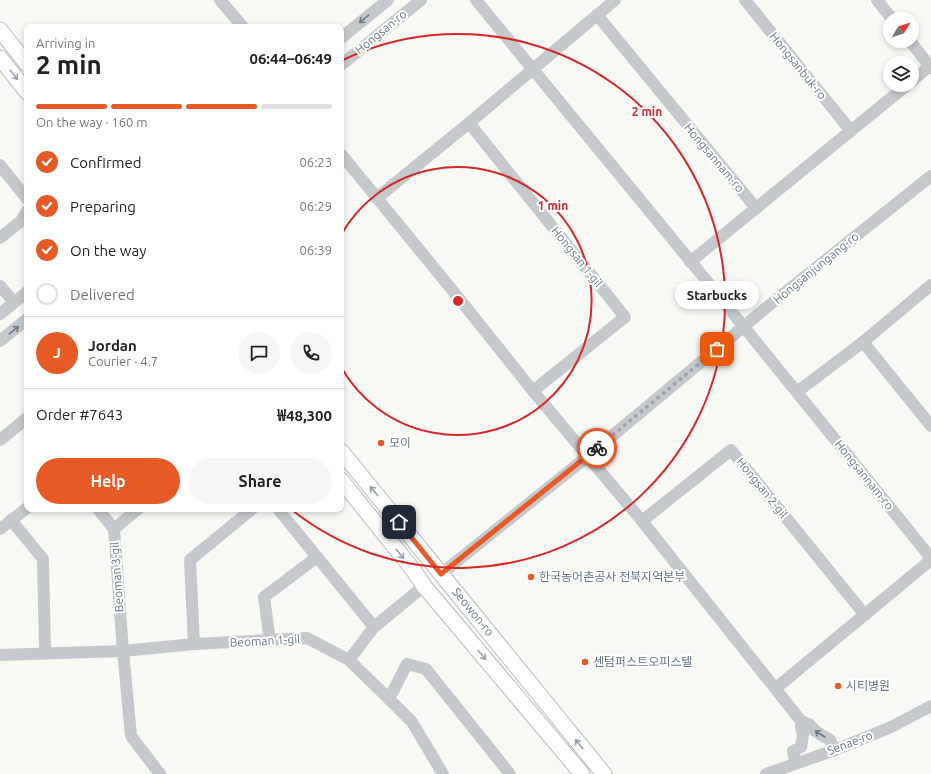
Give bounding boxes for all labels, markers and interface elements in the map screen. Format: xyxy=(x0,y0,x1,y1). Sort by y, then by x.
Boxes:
street label: Hongsan-ro xyxy=(352,7,409,56)
north arrow xyxy=(883,12,919,48)
map controls xyxy=(883,12,919,92)
one-way arrow xyxy=(359,14,370,23)
street label: Hongsanbuk-ro xyxy=(768,30,829,102)
text: Arriving in xyxy=(36,36,95,50)
text: 2 min xyxy=(36,50,102,79)
text: 06:44–06:49 xyxy=(249,50,332,67)
button: layers xyxy=(883,56,919,92)
one-way arrow xyxy=(9,70,18,81)
text: 2 min xyxy=(632,105,662,118)
text: On the way · 160 m xyxy=(36,115,148,129)
street label: Hongsannam-ro xyxy=(682,121,747,195)
icon: check xyxy=(36,151,58,173)
text: Confirmed xyxy=(70,154,142,171)
text: 06:23 xyxy=(299,155,332,169)
icon: check xyxy=(36,195,58,217)
text: Preparing xyxy=(70,198,136,215)
text: 06:29 xyxy=(299,199,332,213)
text: 1 min xyxy=(538,199,568,212)
street label: Hongsan 1-gil xyxy=(549,224,606,289)
street label: Hongsanjungang-ro xyxy=(770,229,861,306)
icon: check xyxy=(36,239,58,261)
text: On the way xyxy=(70,242,146,259)
text: 06:39 xyxy=(299,243,332,257)
callout: Starbucks xyxy=(675,281,759,309)
text: Delivered xyxy=(70,286,135,303)
text: Starbucks xyxy=(687,288,747,302)
centre of rings xyxy=(451,294,465,308)
one-way arrow xyxy=(8,326,19,335)
button: chat xyxy=(238,332,280,374)
button: phone xyxy=(290,332,332,374)
pin xyxy=(700,332,734,366)
text: Jordan xyxy=(88,337,137,354)
icon: bag xyxy=(706,338,728,360)
text: J xyxy=(53,344,61,361)
text: Courier · 4.7 xyxy=(88,354,158,368)
text: Order #7643 xyxy=(36,406,123,423)
text: ₩48,300 xyxy=(277,407,332,424)
courier xyxy=(577,428,617,468)
place label: 모이 xyxy=(389,436,411,449)
icon: bike xyxy=(586,437,608,459)
street label: Hongsannam-ro xyxy=(832,437,896,512)
marker: 모이 xyxy=(376,438,386,448)
street label: Hongsan 2-gil xyxy=(734,455,791,520)
button: Help xyxy=(36,458,180,504)
button: Share xyxy=(188,458,332,504)
one-way arrow xyxy=(369,485,378,496)
pin xyxy=(382,505,416,539)
icon: home xyxy=(388,511,410,533)
street label: Beoman 3-gil xyxy=(108,541,125,613)
one-way arrow xyxy=(396,549,405,560)
place label: 한국농어촌공사 전북지역본부 xyxy=(539,570,685,583)
marker: 한국농어촌공사 전북지역본부 xyxy=(526,572,536,582)
street label: Seowon-ro xyxy=(450,585,497,638)
street label: Beoman 1-gil xyxy=(229,632,301,649)
one-way arrow xyxy=(477,650,486,661)
place label: 센텀퍼스트오피스텔 xyxy=(593,655,692,668)
marker: 센텀퍼스트오피스텔 xyxy=(580,657,590,667)
place label: 시티병원 xyxy=(846,679,890,692)
marker: 시티병원 xyxy=(833,681,843,691)
street label: Senae-ro xyxy=(825,728,874,757)
one-way arrow xyxy=(814,729,826,737)
one-way arrow xyxy=(575,738,584,749)

